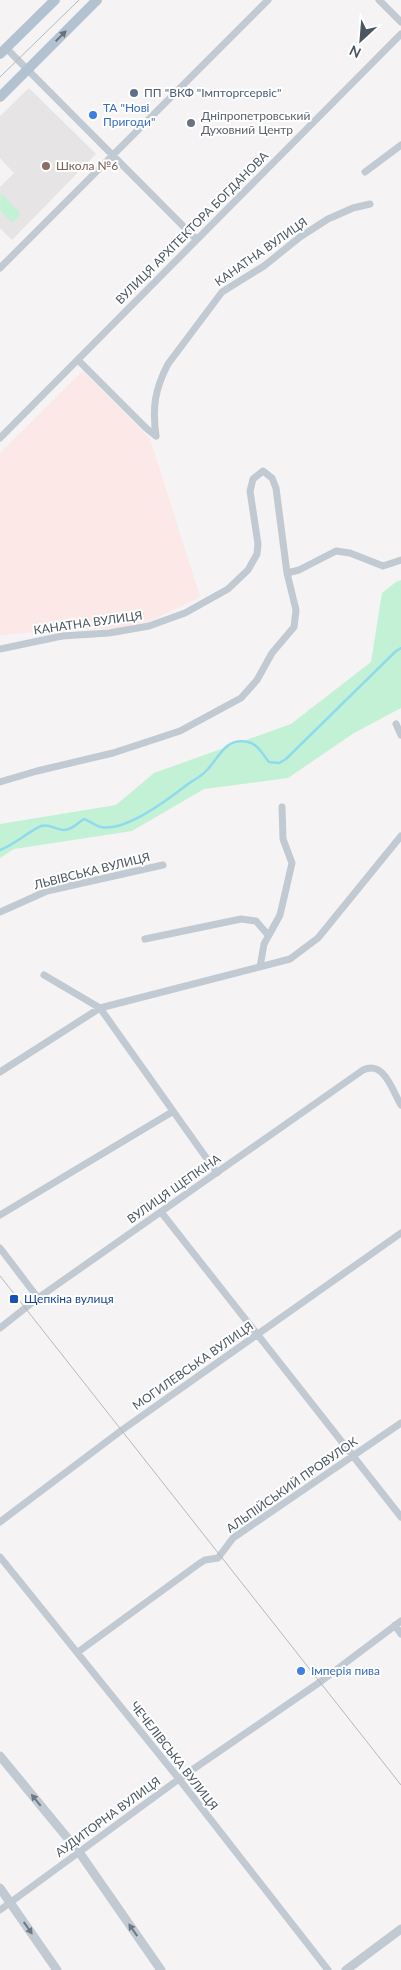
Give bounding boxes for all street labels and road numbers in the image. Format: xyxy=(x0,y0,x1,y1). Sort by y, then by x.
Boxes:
street label: ВУЛИЦЯ АРХІТЕКТОРА БОГДАНОВА xyxy=(112,148,272,307)
street label: КАНАТНА ВУЛИЦЯ xyxy=(212,214,310,289)
street label: КАНАТНА ВУЛИЦЯ xyxy=(33,607,143,638)
street label: ЛЬВІВСЬКА ВУЛИЦЯ xyxy=(31,849,151,892)
street label: ВУЛИЦЯ ЩЕПКІНА xyxy=(124,1150,224,1226)
street label: МОГИЛЕВСЬКА ВУЛИЦЯ xyxy=(129,1318,256,1413)
street label: АЛЬПІЙСЬКИЙ ПРОВУЛОК xyxy=(223,1433,360,1536)
street label: ЧЕЧЕЛІВСЬКА ВУЛИЦЯ xyxy=(127,1698,221,1813)
street label: АУДИТОРНА ВУЛИЦЯ xyxy=(52,1773,163,1860)

